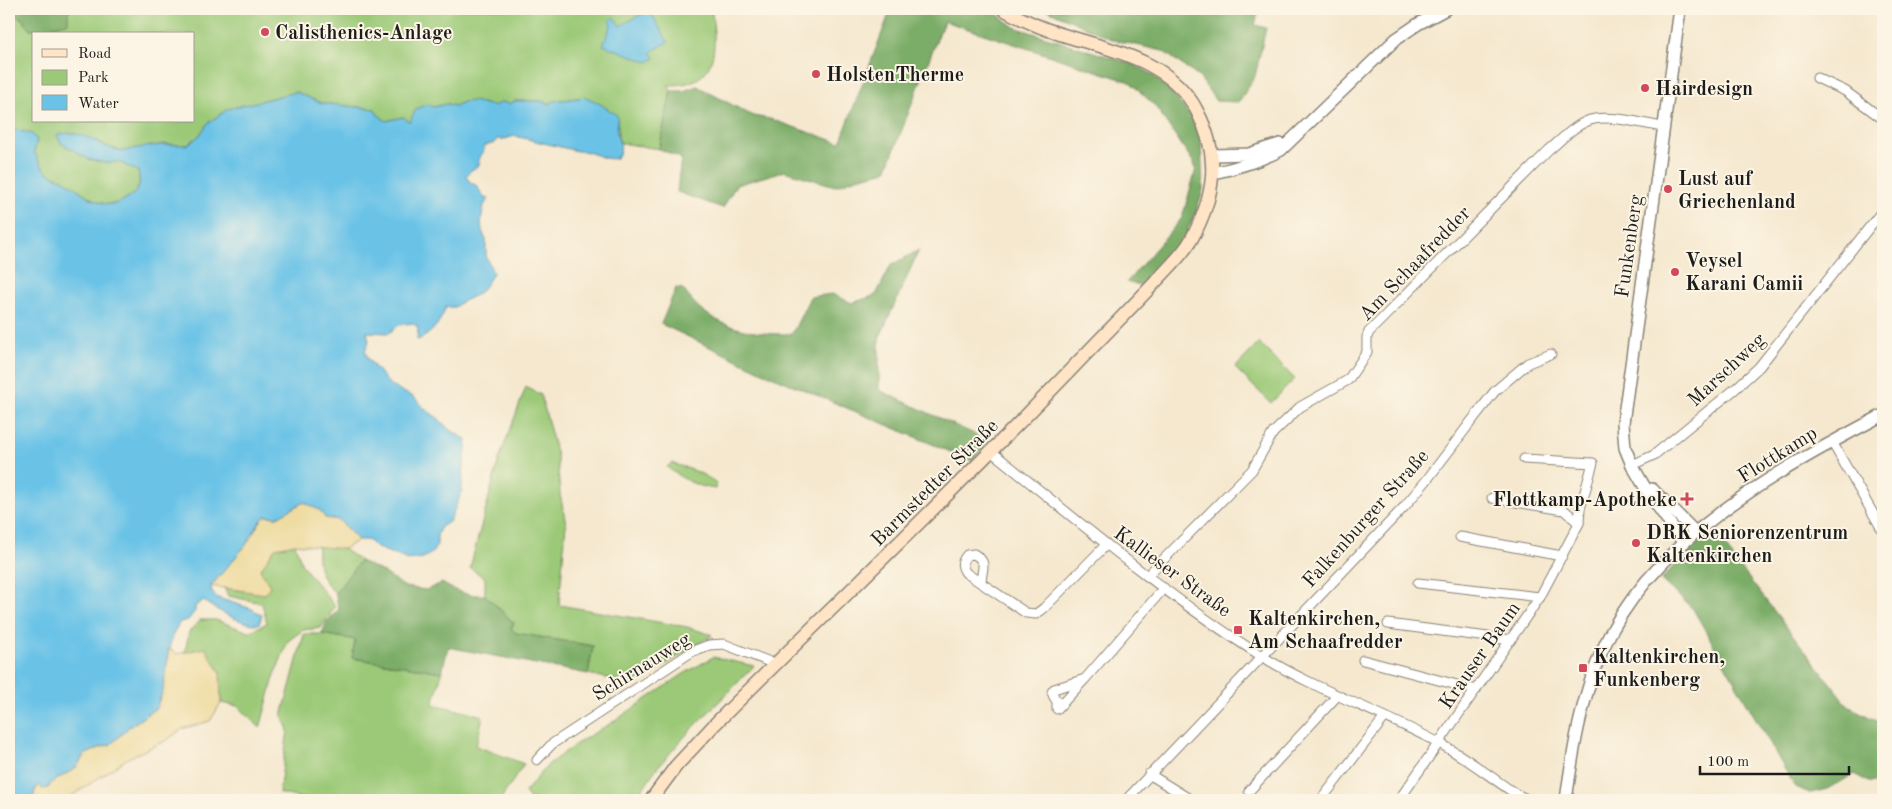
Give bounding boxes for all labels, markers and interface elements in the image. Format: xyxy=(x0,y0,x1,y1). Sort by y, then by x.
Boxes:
place label: Calisthenics-Anlage xyxy=(275,24,452,44)
marker: Calisthenics-Anlage xyxy=(259,26,271,38)
legend xyxy=(32,32,195,122)
text: Road xyxy=(78,47,112,62)
place label: HolstenTherme xyxy=(826,66,964,86)
marker: HolstenTherme xyxy=(810,68,822,80)
text: Park xyxy=(78,71,109,86)
place label: Hairdesign xyxy=(1655,80,1753,100)
marker: Hairdesign xyxy=(1639,82,1651,94)
text: Water xyxy=(78,97,119,112)
place label: Lust auf Griechenland xyxy=(1678,170,1796,213)
marker: Lust auf Griechenland xyxy=(1662,183,1674,195)
street label: Funkenberg xyxy=(1613,193,1647,299)
street label: Am Schaafredder xyxy=(1356,203,1475,326)
place label: Veysel Karani Camii xyxy=(1685,252,1803,295)
marker: Veysel Karani Camii xyxy=(1669,266,1681,278)
street label: Marschweg xyxy=(1685,330,1770,411)
street label: Barmstedter Straße xyxy=(868,416,1003,551)
street label: Flottkamp xyxy=(1735,424,1821,488)
street label: Falkenburger Straße xyxy=(1299,446,1433,592)
place label: Flottkamp-Apotheke xyxy=(1493,491,1677,511)
marker: Flottkamp-Apotheke xyxy=(1681,493,1693,505)
street label: Kallieser Straße xyxy=(1110,524,1234,622)
place label: DRK Seniorenzentrum Kaltenkirchen xyxy=(1646,524,1848,567)
marker: DRK Seniorenzentrum Kaltenkirchen xyxy=(1630,537,1642,549)
street label: Krauser Baum xyxy=(1436,599,1525,713)
place label: Kaltenkirchen, Am Schaafredder xyxy=(1248,610,1403,653)
marker: Kaltenkirchen, Am Schaafredder xyxy=(1232,624,1244,636)
street label: Schirnauweg xyxy=(589,630,695,706)
place label: Kaltenkirchen, Funkenberg xyxy=(1593,648,1725,691)
marker: Kaltenkirchen, Funkenberg xyxy=(1577,662,1589,674)
scale bar xyxy=(1700,744,1848,776)
text: 100 m xyxy=(1707,755,1749,770)

